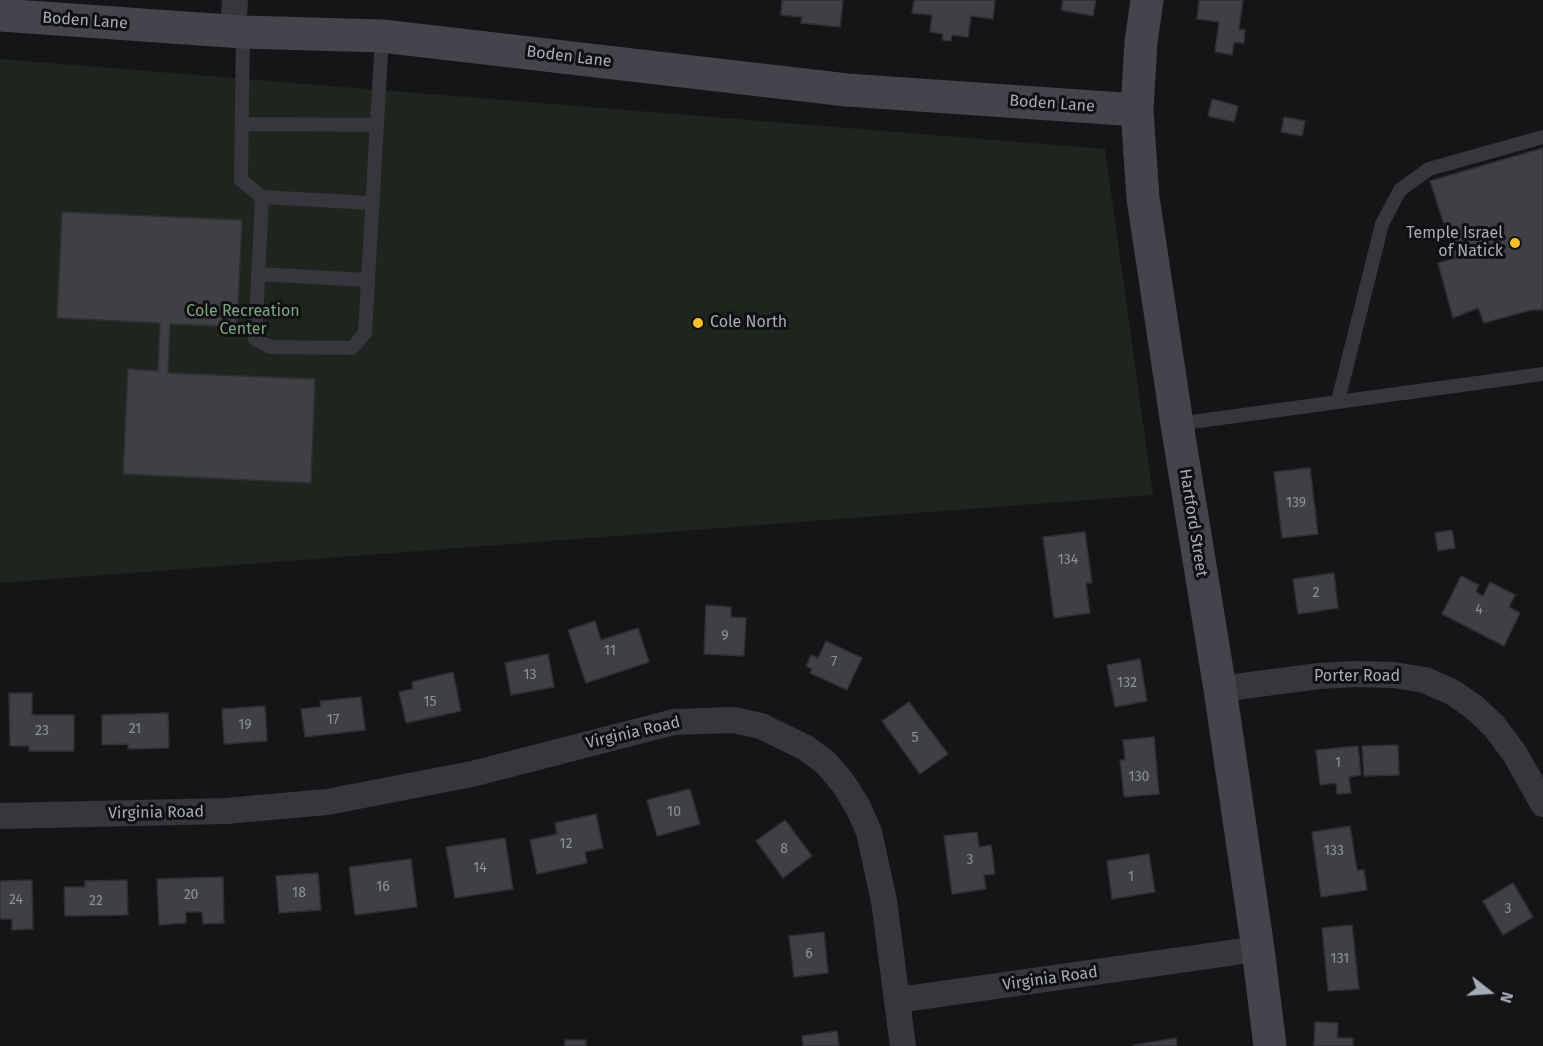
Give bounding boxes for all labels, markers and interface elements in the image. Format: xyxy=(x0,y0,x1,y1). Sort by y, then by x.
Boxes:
street label: Boden Lane xyxy=(42,8,128,34)
street label: Boden Lane xyxy=(525,42,613,72)
street label: Boden Lane xyxy=(1009,91,1095,117)
place label: Temple Israel of Natick xyxy=(1406,224,1503,262)
marker: Temple Israel of Natick xyxy=(1508,236,1522,250)
park label: Cole Recreation Center xyxy=(186,302,300,340)
place label: Cole North xyxy=(710,313,787,333)
marker: Cole North xyxy=(691,316,705,330)
street label: Hartford Street xyxy=(1175,468,1211,578)
house number: 139 xyxy=(1286,495,1306,511)
house number: 134 xyxy=(1058,552,1078,568)
house number: 2 xyxy=(1313,585,1319,601)
house number: 4 xyxy=(1475,602,1483,618)
house number: 9 xyxy=(721,628,729,644)
house number: 11 xyxy=(604,643,616,659)
house number: 7 xyxy=(831,654,837,670)
house number: 13 xyxy=(523,667,537,683)
street label: Porter Road xyxy=(1314,667,1400,687)
house number: 132 xyxy=(1117,675,1137,691)
house number: 15 xyxy=(423,694,437,710)
house number: 17 xyxy=(327,712,339,728)
street label: Virginia Road xyxy=(584,713,682,753)
house number: 19 xyxy=(238,717,252,733)
house number: 21 xyxy=(129,721,141,737)
house number: 23 xyxy=(35,723,49,739)
house number: 5 xyxy=(911,730,919,746)
house number: 1 xyxy=(1335,755,1341,771)
house number: 130 xyxy=(1129,769,1149,785)
street label: Virginia Road xyxy=(108,803,204,823)
house number: 10 xyxy=(667,804,681,820)
house number: 12 xyxy=(560,836,572,852)
house number: 8 xyxy=(780,841,788,857)
house number: 133 xyxy=(1324,843,1344,859)
house number: 3 xyxy=(967,852,973,868)
house number: 14 xyxy=(473,860,487,876)
house number: 1 xyxy=(1128,869,1134,885)
house number: 16 xyxy=(376,879,390,895)
house number: 18 xyxy=(292,885,306,901)
house number: 20 xyxy=(184,887,198,903)
house number: 24 xyxy=(9,892,23,908)
house number: 22 xyxy=(89,893,103,909)
house number: 3 xyxy=(1505,901,1511,917)
house number: 6 xyxy=(805,946,813,962)
house number: 131 xyxy=(1331,951,1349,967)
north arrow xyxy=(1459,962,1519,1022)
street label: Virginia Road xyxy=(1001,963,1099,995)
text: N xyxy=(1496,990,1517,1005)

